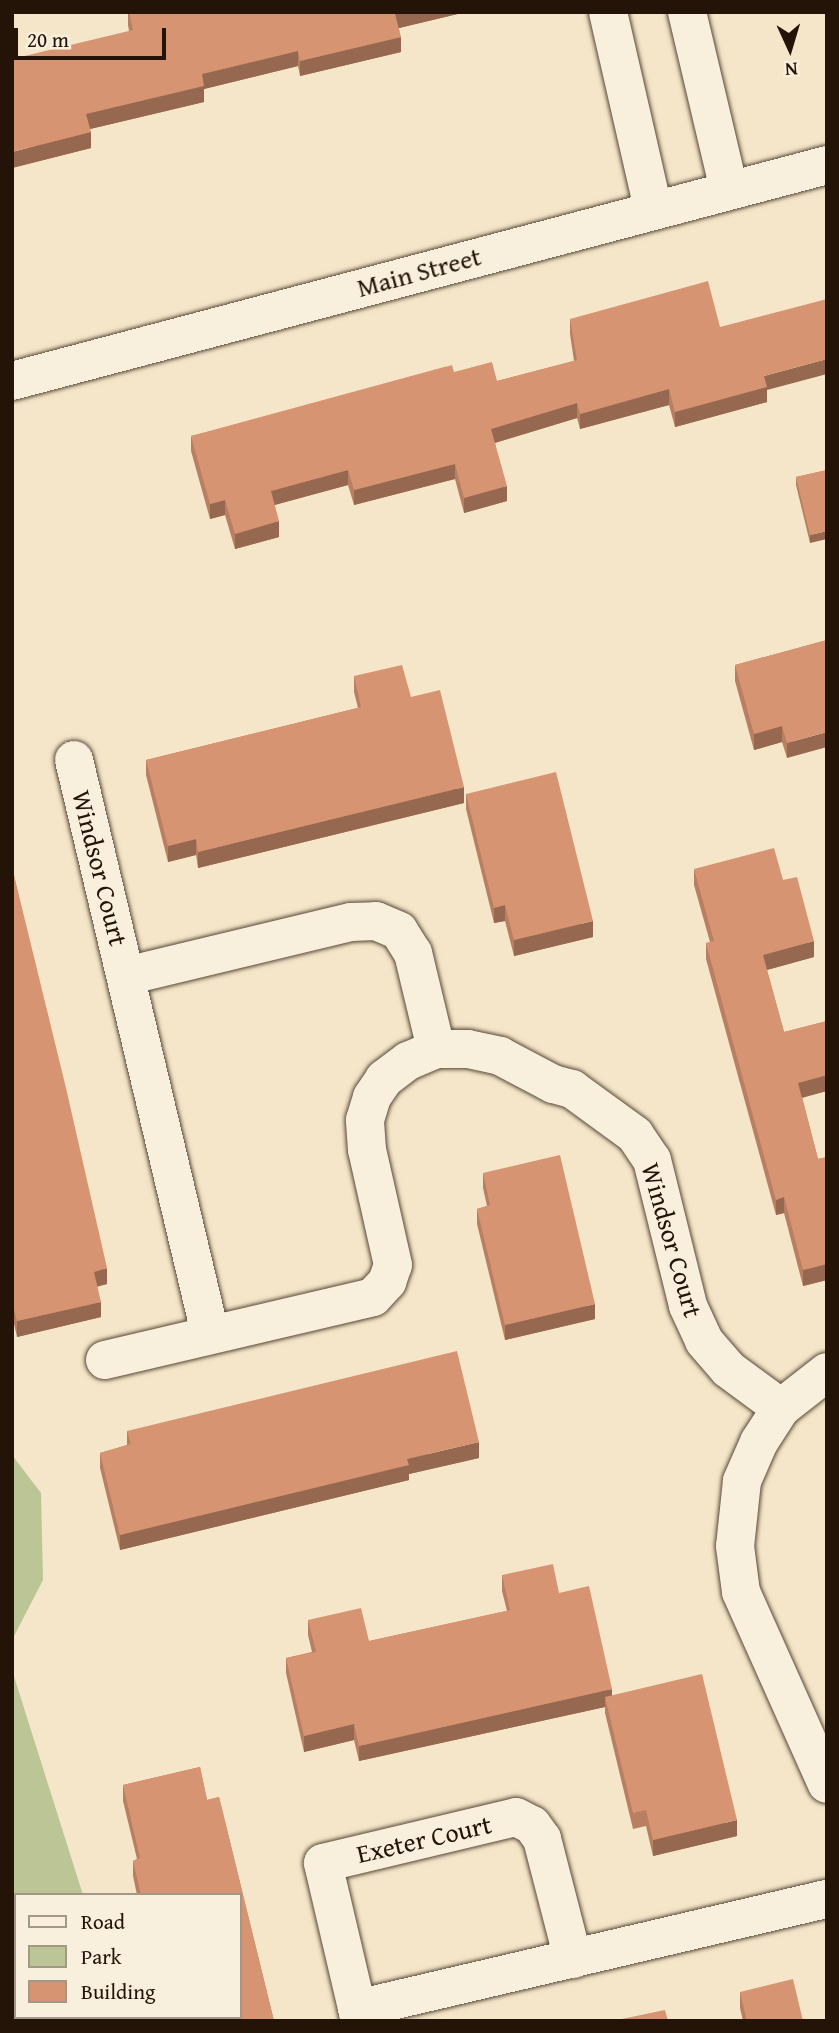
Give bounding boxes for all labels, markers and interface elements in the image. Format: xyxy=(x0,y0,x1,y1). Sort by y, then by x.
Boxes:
scale bar xyxy=(18,14,170,58)
north arrow xyxy=(755,14,825,84)
text: 20 m xyxy=(27,24,69,55)
text: N xyxy=(784,56,799,84)
street label: Main Street xyxy=(354,240,484,304)
street label: Windsor Court xyxy=(66,787,134,949)
street label: Windsor Court xyxy=(635,1159,709,1321)
street label: Exeter Court xyxy=(354,1808,494,1870)
legend xyxy=(14,1893,242,2019)
text: Road xyxy=(81,1906,125,1937)
text: Park xyxy=(81,1941,122,1972)
text: Building xyxy=(81,1976,155,2007)

